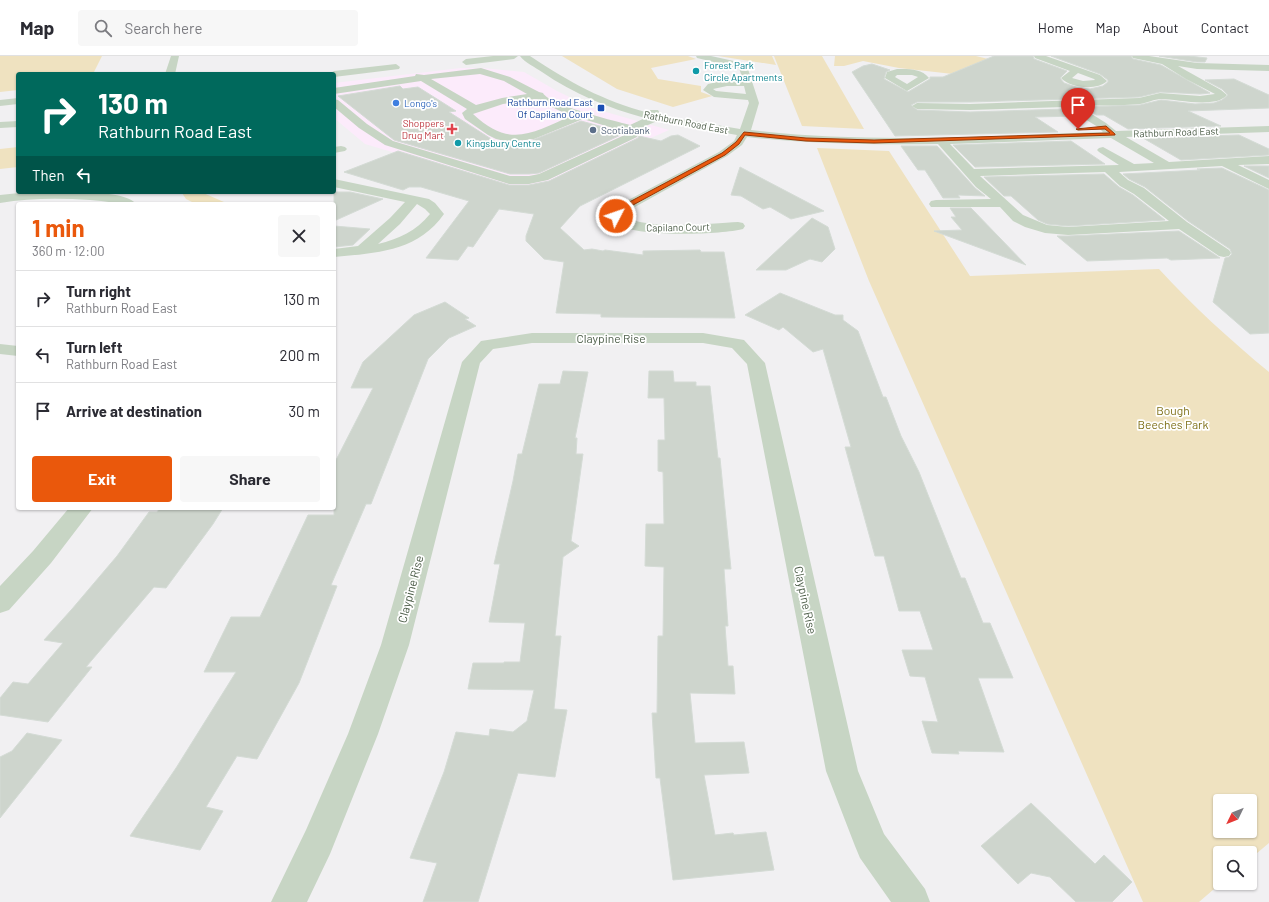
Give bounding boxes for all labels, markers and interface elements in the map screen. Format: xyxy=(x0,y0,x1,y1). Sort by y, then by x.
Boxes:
search box xyxy=(78,10,358,46)
text: Map xyxy=(20,16,54,39)
icon: search xyxy=(92,17,114,39)
text: Search here xyxy=(124,19,202,37)
text: Home xyxy=(1038,19,1074,36)
text: Map xyxy=(1096,19,1120,36)
text: About xyxy=(1142,19,1179,36)
text: Contact xyxy=(1201,19,1249,36)
place label: Forest Park Circle Apartments xyxy=(704,59,783,83)
marker: Forest Park Circle Apartments xyxy=(691,66,701,76)
text: 130 m xyxy=(98,86,168,120)
icon: right xyxy=(32,88,84,140)
pin xyxy=(1061,88,1095,129)
icon: arrive xyxy=(1067,94,1089,116)
place label: Rathburn Road East Of Capilano Court xyxy=(507,96,593,120)
place label: Longo's xyxy=(404,97,437,109)
marker: Longo's xyxy=(391,98,401,108)
marker: Rathburn Road East Of Capilano Court xyxy=(596,103,606,113)
street label: Rathburn Road East xyxy=(643,108,730,136)
place label: Shoppers Drug Mart xyxy=(402,117,444,141)
text: Rathburn Road East xyxy=(98,120,252,142)
marker: Shoppers Drug Mart xyxy=(447,124,457,134)
place label: Scotiabank xyxy=(601,124,650,136)
street label: Rathburn Road East xyxy=(1133,124,1219,139)
marker: Scotiabank xyxy=(588,125,598,135)
place label: Kingsbury Centre xyxy=(466,137,541,149)
marker: Kingsbury Centre xyxy=(453,138,463,148)
icon: left xyxy=(73,164,95,186)
text: Then xyxy=(32,166,65,184)
position arrow xyxy=(595,195,637,237)
text: 1 min xyxy=(32,213,85,242)
button: close xyxy=(278,215,320,257)
street label: Capilano Court xyxy=(646,220,710,234)
text: 360 m · 12:00 xyxy=(32,243,105,259)
text: Turn right xyxy=(66,282,131,300)
icon: right xyxy=(32,288,54,310)
text: 130 m xyxy=(283,290,320,308)
text: Rathburn Road East xyxy=(66,300,178,316)
street label: Claypine Rise xyxy=(576,331,646,345)
text: Turn left xyxy=(66,338,122,356)
icon: left xyxy=(32,344,54,366)
text: 200 m xyxy=(280,346,320,364)
text: Rathburn Road East xyxy=(66,356,178,372)
icon: arrive xyxy=(32,400,54,422)
text: Arrive at destination xyxy=(66,402,202,420)
text: 30 m xyxy=(288,402,320,420)
park label: Bough Beeches Park xyxy=(1138,403,1208,431)
button: Exit xyxy=(32,456,172,502)
button: Share xyxy=(180,456,320,502)
street label: Claypine Rise xyxy=(394,554,426,624)
street label: Claypine Rise xyxy=(792,565,820,635)
north arrow xyxy=(1213,794,1257,838)
map controls xyxy=(1213,794,1257,890)
button: search xyxy=(1213,846,1257,890)

